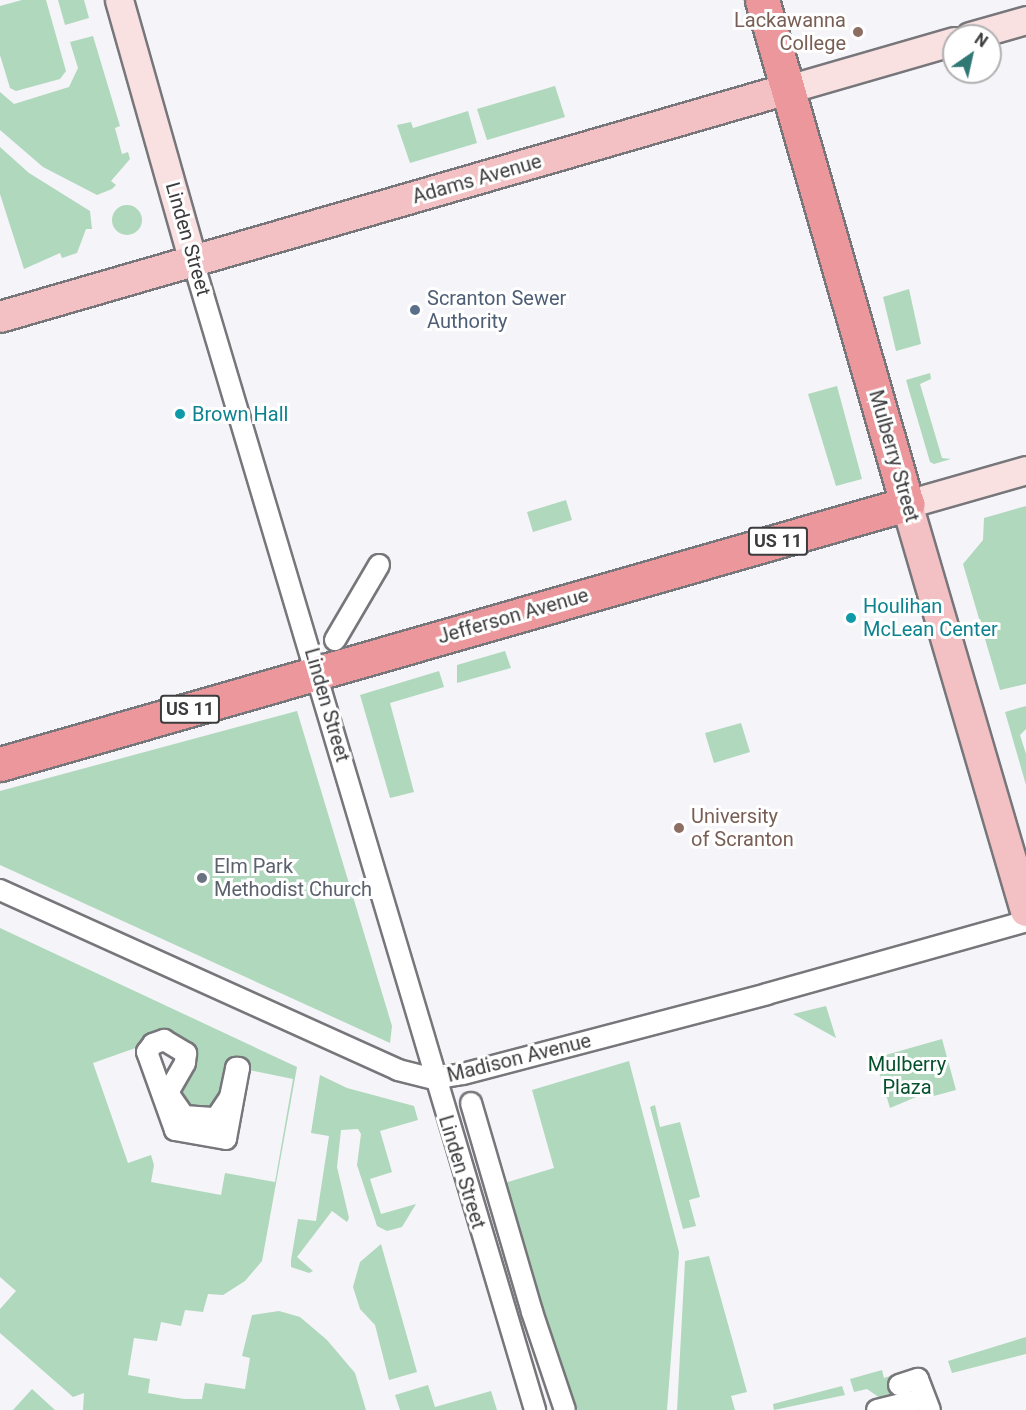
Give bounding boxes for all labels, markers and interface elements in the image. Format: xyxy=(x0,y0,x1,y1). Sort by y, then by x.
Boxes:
place label: Lackawanna College xyxy=(734,8,846,55)
north arrow xyxy=(942,24,1002,84)
marker: Lackawanna College xyxy=(851,25,865,39)
text: N xyxy=(971,29,991,51)
street label: Adams Avenue xyxy=(410,149,544,209)
street label: Linden Street xyxy=(160,179,216,299)
place label: Scranton Sewer Authority xyxy=(427,286,566,333)
marker: Scranton Sewer Authority xyxy=(408,303,422,317)
street label: Mulberry Street xyxy=(864,387,924,525)
place label: Brown Hall xyxy=(192,402,288,426)
marker: Brown Hall xyxy=(173,407,187,421)
road number: US 11 xyxy=(746,526,810,556)
street label: Jefferson Avenue xyxy=(435,583,591,649)
place label: Houlihan McLean Center xyxy=(863,594,998,641)
marker: Houlihan McLean Center xyxy=(844,611,858,625)
street label: Linden Street xyxy=(299,645,355,765)
road number: US 11 xyxy=(158,694,222,724)
place label: University of Scranton xyxy=(691,804,794,851)
marker: University of Scranton xyxy=(672,821,686,835)
place label: Elm Park Methodist Church xyxy=(214,855,372,902)
marker: Elm Park Methodist Church xyxy=(195,871,209,885)
street label: Madison Avenue xyxy=(444,1029,594,1087)
park label: Mulberry Plaza xyxy=(868,1052,946,1099)
street label: Linden Street xyxy=(433,1112,491,1232)

